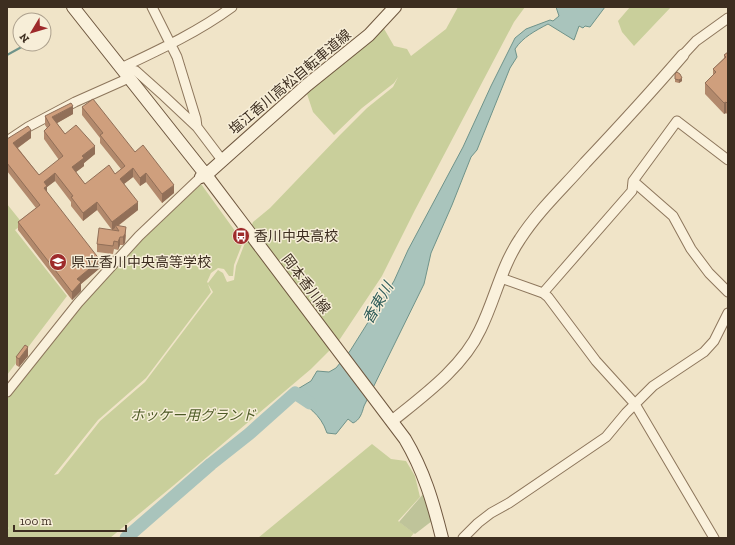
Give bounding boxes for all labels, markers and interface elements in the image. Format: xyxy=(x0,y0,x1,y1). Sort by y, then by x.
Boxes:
north arrow xyxy=(12,12,52,52)
street label: 塩江香川高松自転車道線 xyxy=(226,26,354,138)
text: N xyxy=(16,30,32,45)
bus stop icon: 香川中央高校 xyxy=(231,226,251,246)
place label: 香川中央高校 xyxy=(254,228,338,245)
street label: 岡本香川線 xyxy=(278,251,334,317)
school or university icon: 県立香川中央高等学校 xyxy=(48,252,68,272)
place label: 県立香川中央高等学校 xyxy=(71,254,211,271)
water label: 香東川 xyxy=(359,277,398,327)
park label: ホッケー用グランド xyxy=(130,407,257,424)
scale bar xyxy=(14,507,126,533)
text: 100 m xyxy=(20,514,52,528)

